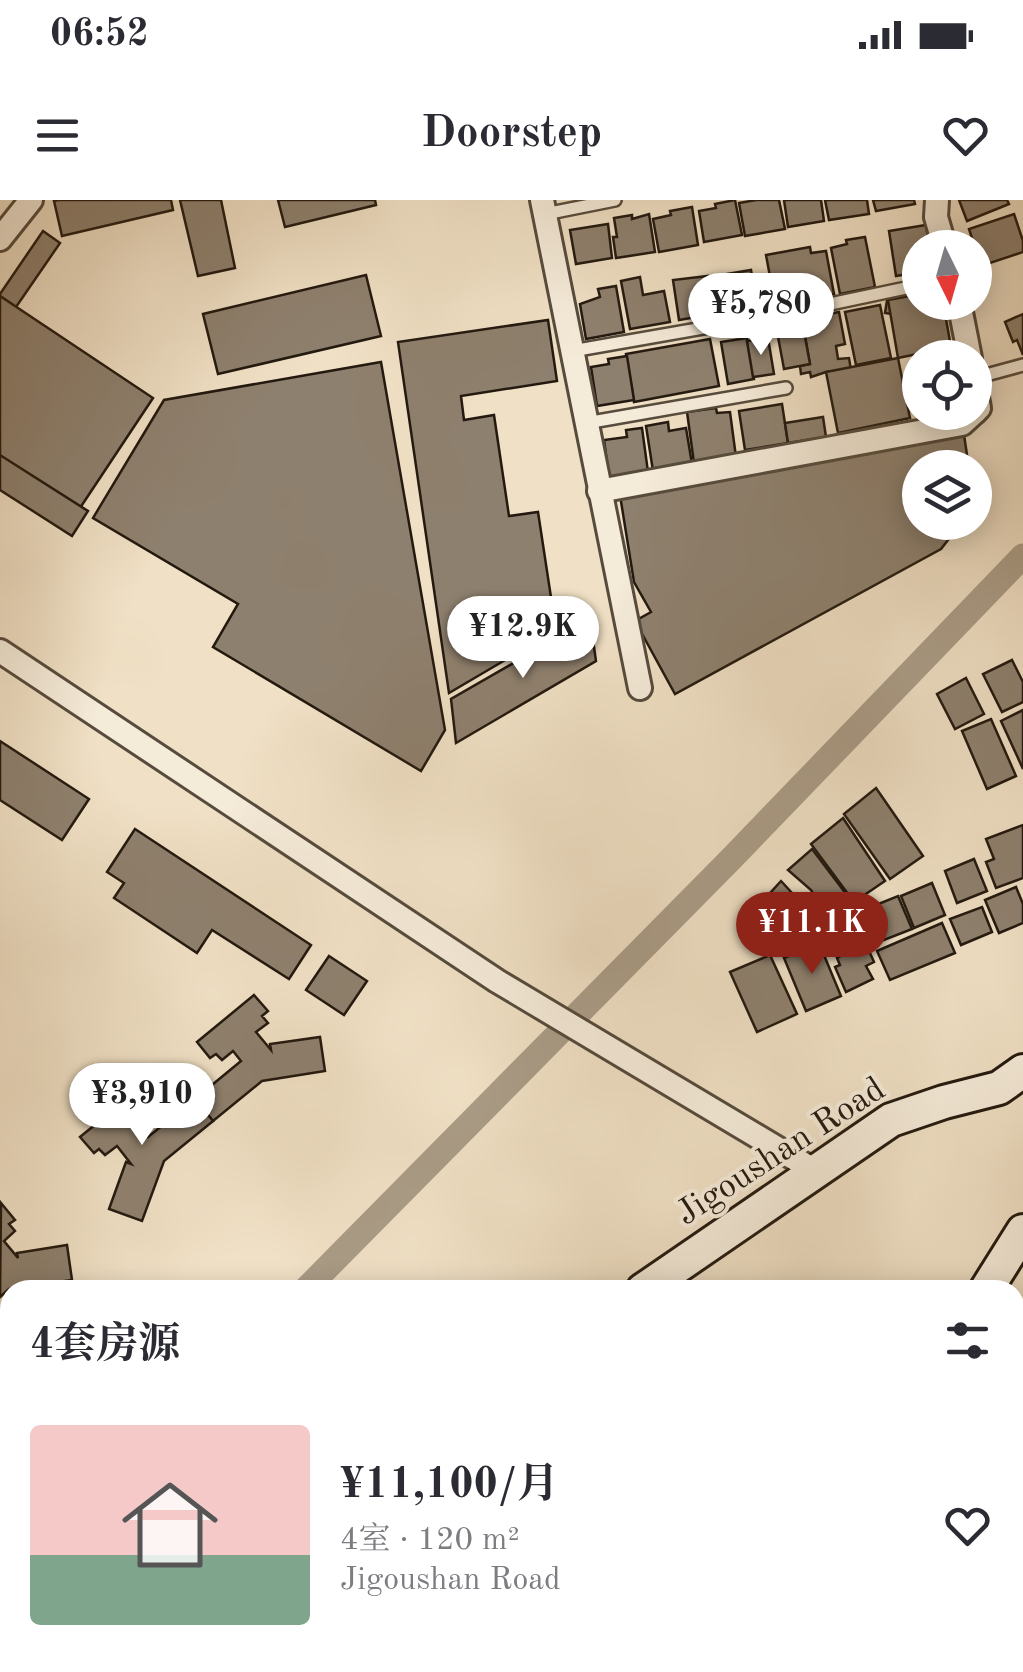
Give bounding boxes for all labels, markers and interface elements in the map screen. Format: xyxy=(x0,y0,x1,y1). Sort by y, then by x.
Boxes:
text: 06:52 xyxy=(50,16,149,54)
icon: menu xyxy=(30,108,85,163)
icon: heart xyxy=(938,108,993,163)
text: Doorstep xyxy=(421,112,602,157)
north arrow xyxy=(902,230,992,320)
map controls xyxy=(902,230,992,540)
pin: ¥5,780 xyxy=(680,273,842,358)
text: ¥5,780 xyxy=(710,289,812,321)
button: locate xyxy=(902,340,992,430)
button: layers xyxy=(902,450,992,540)
pin: ¥12.9K xyxy=(442,596,604,681)
text: ¥12.9K xyxy=(469,612,577,644)
pin: ¥11.1K xyxy=(731,892,893,977)
text: ¥11.1K xyxy=(758,908,866,940)
pin: ¥3,910 xyxy=(61,1063,223,1148)
street label: Jigoushan Road xyxy=(670,1072,892,1232)
text: ¥3,910 xyxy=(91,1079,193,1111)
icon: filters xyxy=(940,1313,995,1368)
text: 4套房源 xyxy=(30,1325,180,1367)
icon: home xyxy=(110,1465,230,1585)
text: ¥11,100/月 xyxy=(340,1465,559,1507)
icon: heart xyxy=(940,1498,995,1553)
text: 4室 · 120 m² xyxy=(340,1525,520,1557)
text: Jigoushan Road xyxy=(340,1565,561,1597)

